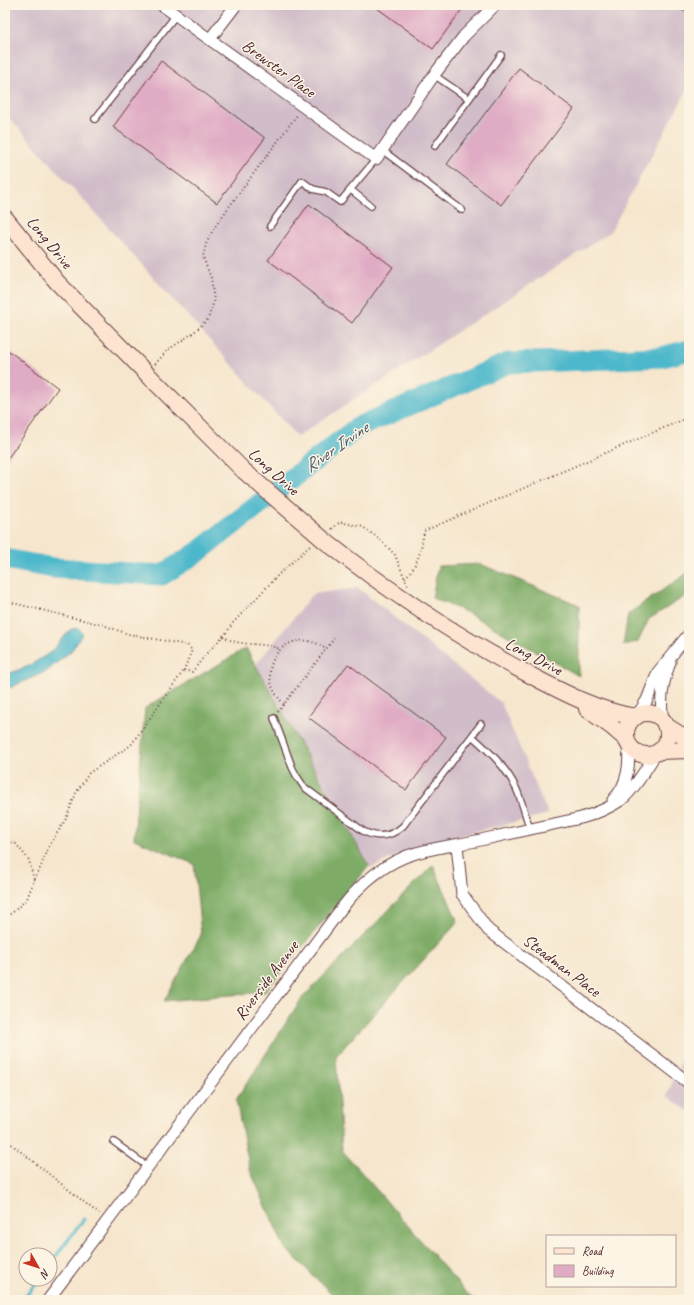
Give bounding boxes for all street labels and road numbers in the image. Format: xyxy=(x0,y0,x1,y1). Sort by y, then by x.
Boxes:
street label: Brewster Place xyxy=(238,35,321,103)
street label: Long Drive xyxy=(22,212,78,274)
street label: Long Drive xyxy=(244,443,305,501)
street label: Long Drive xyxy=(502,633,567,681)
street label: Steadman Place xyxy=(519,929,606,1002)
street label: Riverside Avenue xyxy=(230,935,304,1024)

